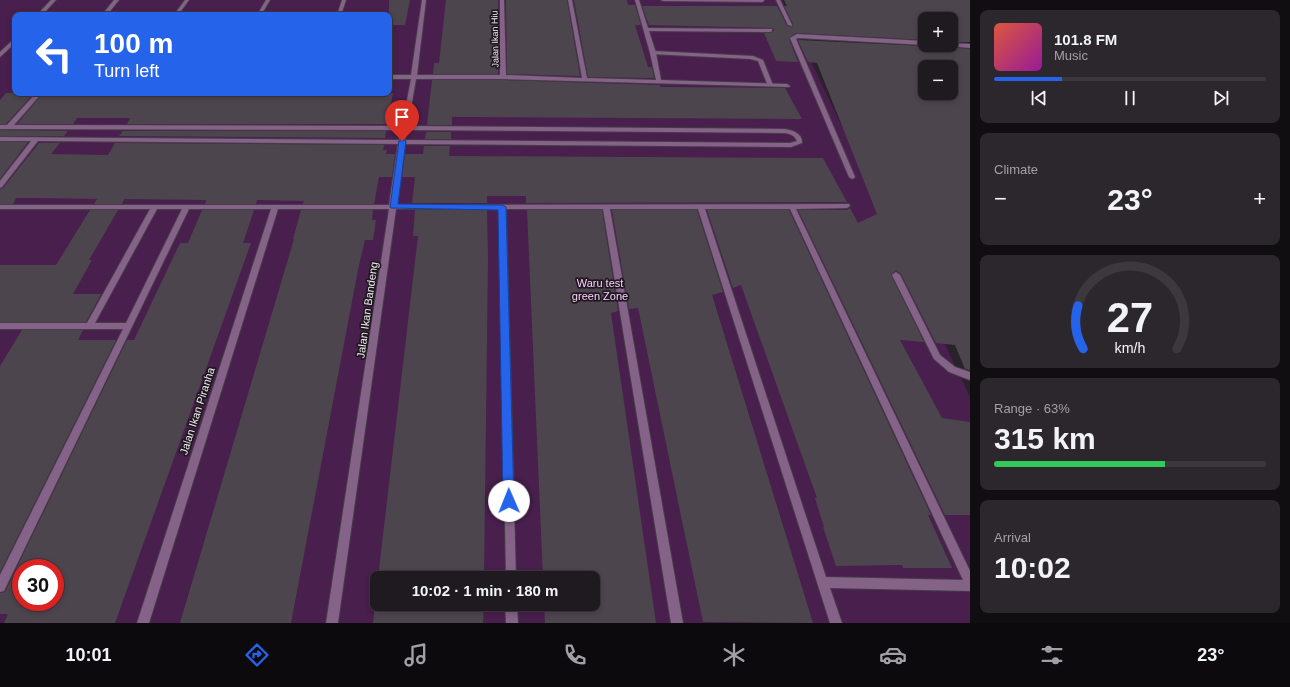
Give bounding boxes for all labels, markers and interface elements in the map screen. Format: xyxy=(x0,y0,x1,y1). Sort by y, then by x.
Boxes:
street label: Jalan Ikan Hiu xyxy=(490,10,500,68)
map controls xyxy=(918,12,958,100)
button: + xyxy=(918,12,958,52)
icon: left xyxy=(28,28,80,80)
text: 100 m xyxy=(94,28,173,59)
text: 101.8 FM xyxy=(1054,31,1117,48)
text: Music xyxy=(1054,48,1088,63)
button: − xyxy=(918,60,958,100)
text: Turn left xyxy=(94,61,159,81)
icon: previous xyxy=(1028,87,1050,109)
icon: pause xyxy=(1119,87,1141,109)
icon: next xyxy=(1210,87,1232,109)
pin xyxy=(385,100,419,141)
icon: arrive xyxy=(391,106,413,128)
text: Climate xyxy=(994,162,1038,177)
text: 23° xyxy=(1107,183,1153,216)
text: − xyxy=(994,186,1007,211)
text: + xyxy=(1253,186,1266,211)
street label: Jalan Ikan Bandeng xyxy=(354,261,380,359)
park label: Waru test green Zone xyxy=(572,277,628,302)
text: 27 xyxy=(1107,294,1153,341)
text: km/h xyxy=(1115,340,1146,356)
street label: Jalan Ikan Piranha xyxy=(177,365,217,456)
text: Range · 63% xyxy=(994,401,1070,416)
text: 315 km xyxy=(994,422,1096,455)
position arrow xyxy=(488,480,530,522)
text: Arrival xyxy=(994,530,1031,545)
text: 10:02 xyxy=(994,551,1071,584)
speed limit sign: 30 xyxy=(12,559,64,611)
text: 10:02 · 1 min · 180 m xyxy=(412,582,558,599)
icon: directions xyxy=(243,641,271,669)
icon: music xyxy=(402,641,430,669)
icon: phone xyxy=(561,641,589,669)
icon: climate xyxy=(720,641,748,669)
icon: car xyxy=(879,641,907,669)
icon: filters xyxy=(1038,641,1066,669)
text: 10:01 xyxy=(66,645,112,665)
text: 23° xyxy=(1197,645,1224,665)

